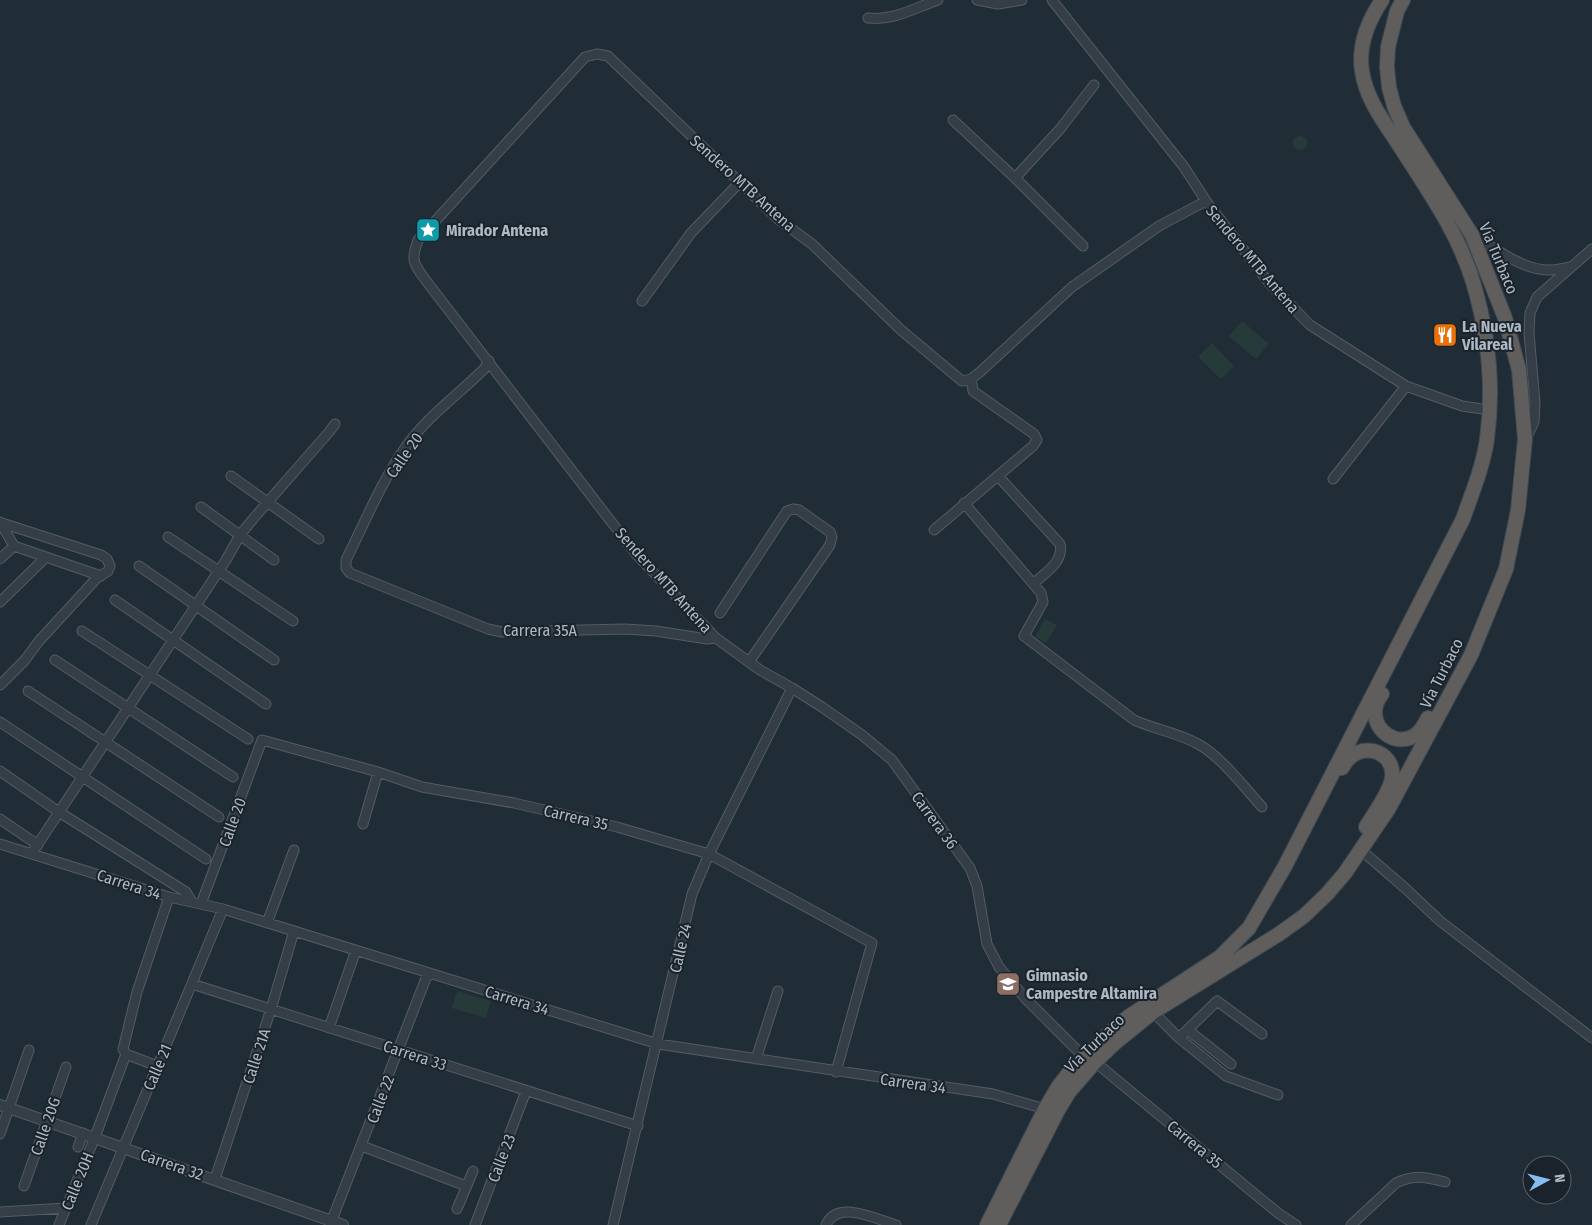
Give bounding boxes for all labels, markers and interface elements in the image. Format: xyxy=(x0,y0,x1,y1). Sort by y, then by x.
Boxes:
street label: Sendero MTB Antena xyxy=(686,131,799,236)
street label: Sendero MTB Antena xyxy=(1202,201,1303,317)
place icon: Mirador Antena xyxy=(415,217,441,243)
street label: Vía Turbaco xyxy=(1475,220,1522,297)
place label: Mirador Antena xyxy=(446,221,548,240)
place label: La Nueva Vilareal xyxy=(1461,317,1522,354)
restaurant icon: La Nueva Vilareal xyxy=(1432,322,1458,348)
street label: Calle 20 xyxy=(382,429,427,482)
street label: Sendero MTB Antena xyxy=(611,524,716,637)
street label: Carrera 35A xyxy=(503,621,578,640)
street label: Vía Turbaco xyxy=(1416,635,1467,711)
street label: Carrera 36 xyxy=(907,788,962,853)
street label: Calle 20 xyxy=(215,795,250,849)
street label: Carrera 35 xyxy=(542,801,610,834)
street label: Carrera 34 xyxy=(95,865,163,904)
street label: Calle 24 xyxy=(666,921,695,975)
place label: Gimnasio Campestre Altamira xyxy=(1026,966,1157,1003)
school or university icon: Gimnasio Campestre Altamira xyxy=(995,971,1021,997)
street label: Carrera 34 xyxy=(483,982,551,1019)
street label: Vía Turbaco xyxy=(1060,1010,1128,1077)
street label: Calle 21A xyxy=(239,1026,275,1086)
street label: Carrera 33 xyxy=(381,1036,449,1075)
street label: Calle 21 xyxy=(139,1041,176,1093)
street label: Carrera 34 xyxy=(879,1069,947,1098)
street label: Calle 22 xyxy=(363,1073,398,1126)
street label: Calle 20G xyxy=(27,1095,64,1158)
street label: Carrera 35 xyxy=(1163,1116,1226,1172)
street label: Calle 23 xyxy=(484,1131,519,1185)
street label: Carrera 32 xyxy=(138,1145,206,1184)
street label: Calle 20H xyxy=(57,1149,98,1213)
north arrow xyxy=(1522,1155,1572,1205)
text: N xyxy=(1550,1173,1568,1184)

